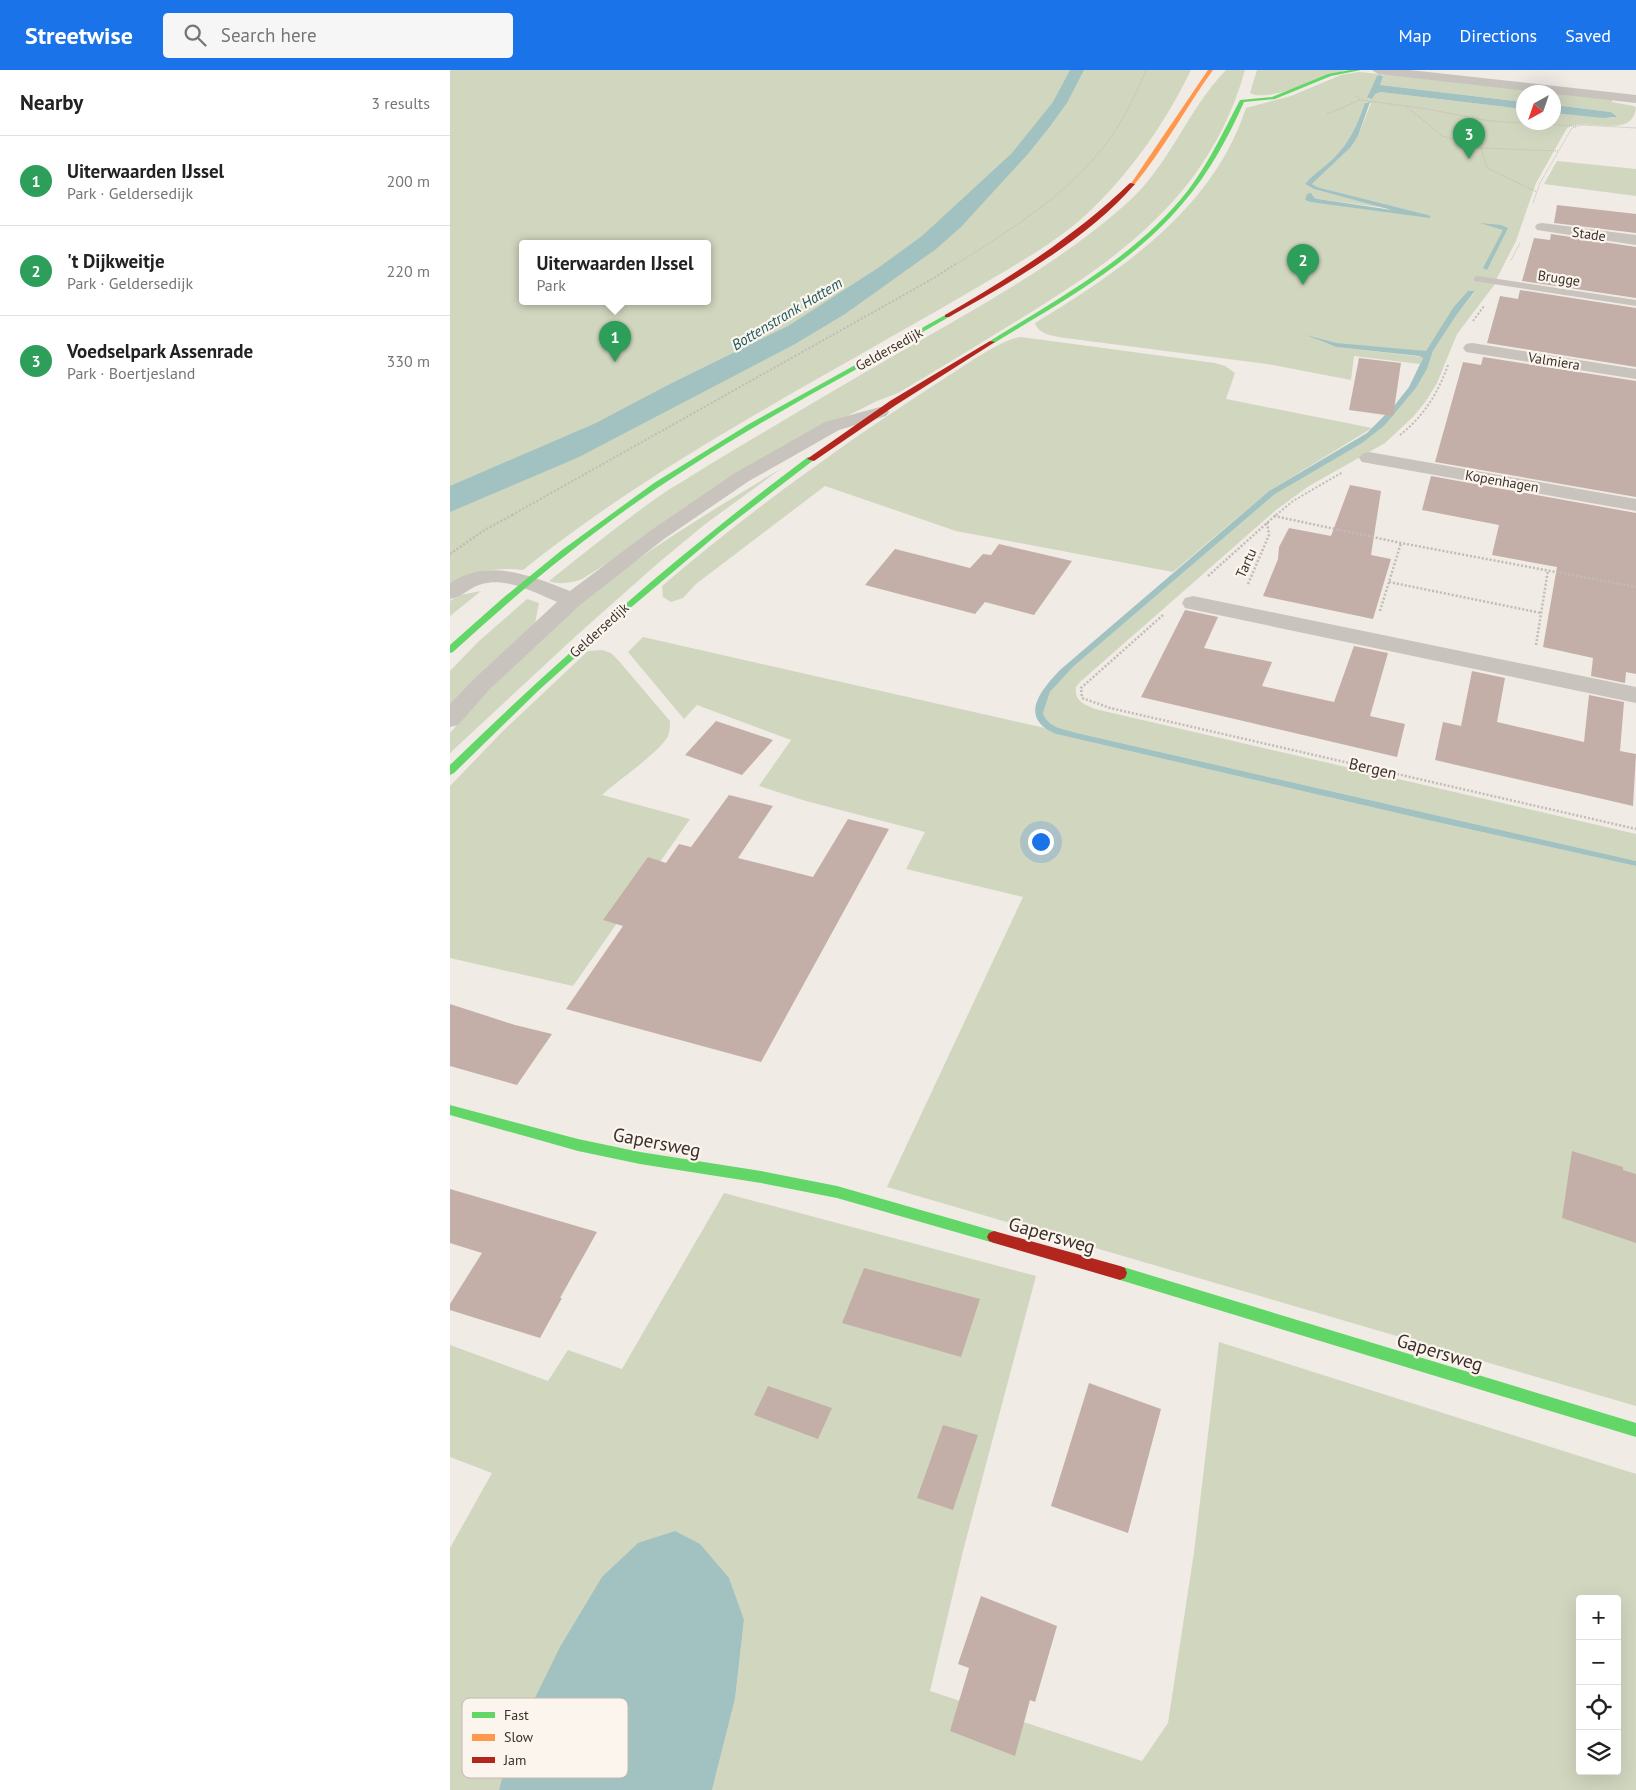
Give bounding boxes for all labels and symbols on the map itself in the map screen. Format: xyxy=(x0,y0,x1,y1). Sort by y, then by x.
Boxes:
north arrow xyxy=(1516,85,1561,130)
pin: 3 xyxy=(1453,118,1485,159)
street label: Stade xyxy=(1571,223,1607,245)
pin: 2 xyxy=(1287,244,1319,285)
street label: Brugge xyxy=(1537,266,1581,290)
water label: Bottenstrank Hattem xyxy=(728,273,846,354)
pin: 1 xyxy=(599,321,631,362)
street label: Geldersedijk xyxy=(852,323,926,375)
street label: Valmiera xyxy=(1526,348,1581,374)
street label: Kopenhagen xyxy=(1464,466,1540,496)
street label: Tartu xyxy=(1232,545,1260,581)
street label: Geldersedijk xyxy=(566,598,633,661)
street label: Bergen xyxy=(1347,753,1399,783)
your location xyxy=(1028,829,1054,855)
street label: Gapersweg xyxy=(611,1122,703,1162)
street label: Gapersweg xyxy=(1006,1211,1098,1259)
street label: Gapersweg xyxy=(1394,1328,1486,1376)
legend xyxy=(462,1698,628,1778)
text: Fast xyxy=(504,1706,529,1724)
text: Slow xyxy=(504,1728,534,1746)
text: Jam xyxy=(503,1751,526,1769)

